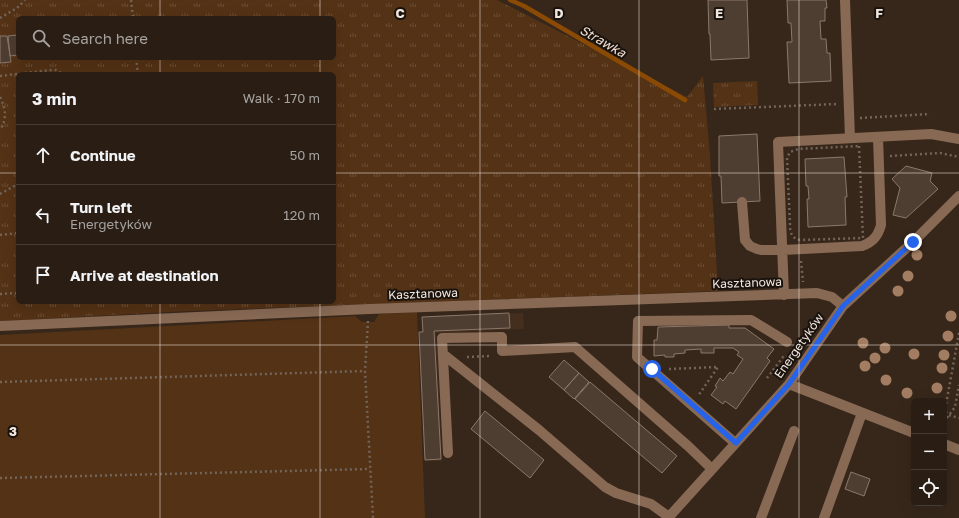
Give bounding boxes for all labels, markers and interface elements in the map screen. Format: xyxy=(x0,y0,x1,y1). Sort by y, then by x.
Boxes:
text: C xyxy=(395,5,405,21)
text: D xyxy=(554,5,564,21)
text: E xyxy=(715,5,723,21)
text: F xyxy=(875,5,883,21)
search box xyxy=(16,16,336,60)
water label: Strawka xyxy=(577,21,629,61)
icon: search xyxy=(30,27,52,49)
text: Search here xyxy=(62,29,148,47)
text: 3 min xyxy=(32,88,76,109)
text: Walk · 170 m xyxy=(243,90,320,106)
icon: ahead xyxy=(32,144,54,166)
text: Continue xyxy=(70,146,136,164)
text: 50 m xyxy=(290,147,320,163)
text: Turn left xyxy=(70,198,132,216)
icon: left xyxy=(32,204,54,226)
text: 120 m xyxy=(283,207,320,223)
text: Energetyków xyxy=(70,216,152,232)
route end xyxy=(904,233,922,251)
icon: arrive xyxy=(32,264,54,286)
text: Arrive at destination xyxy=(70,266,219,284)
street label: Kasztanowa xyxy=(712,274,782,291)
street label: Kasztanowa xyxy=(388,285,458,302)
street label: Energetyków xyxy=(771,310,827,381)
route start xyxy=(643,360,661,378)
map controls xyxy=(911,398,947,506)
button: + xyxy=(911,398,947,434)
text: 3 xyxy=(9,423,17,439)
button: − xyxy=(911,434,947,470)
button: locate xyxy=(911,470,947,506)

